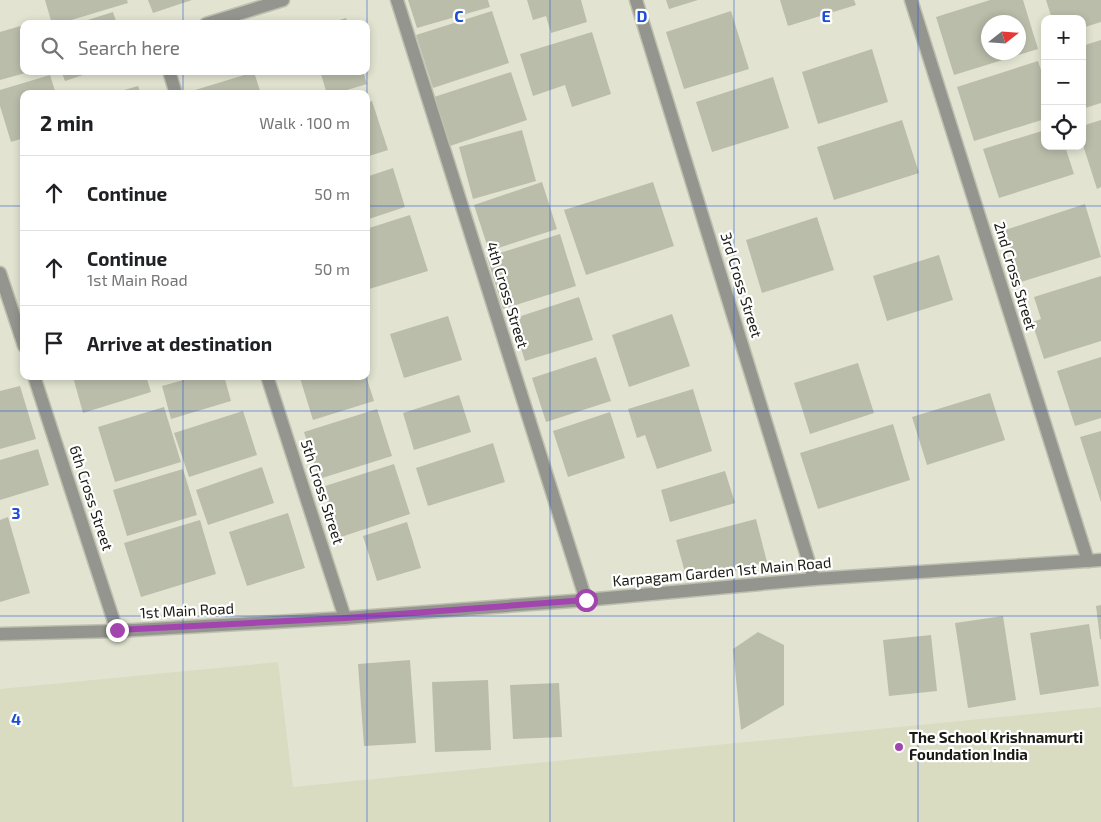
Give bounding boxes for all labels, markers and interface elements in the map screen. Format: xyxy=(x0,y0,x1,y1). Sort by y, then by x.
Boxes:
text: C xyxy=(454,6,464,25)
text: D xyxy=(637,6,648,25)
text: E xyxy=(821,6,831,25)
north arrow xyxy=(981,15,1026,60)
map controls xyxy=(1041,15,1086,150)
button: + xyxy=(1041,15,1086,60)
search box xyxy=(20,20,370,75)
icon: search xyxy=(38,34,66,62)
text: Search here xyxy=(78,36,180,59)
button: − xyxy=(1041,60,1086,105)
button: locate xyxy=(1041,105,1086,150)
text: 2 min xyxy=(40,110,94,135)
text: Walk · 100 m xyxy=(259,113,350,132)
icon: ahead xyxy=(40,179,68,207)
text: Continue xyxy=(87,182,167,205)
text: 50 m xyxy=(314,184,350,203)
street label: 2nd Cross Street xyxy=(991,219,1041,332)
street label: 3rd Cross Street xyxy=(717,230,767,340)
street label: 4th Cross Street xyxy=(483,239,533,350)
text: Continue xyxy=(87,247,167,270)
icon: ahead xyxy=(40,254,68,282)
text: 50 m xyxy=(314,259,350,278)
text: 1st Main Road xyxy=(87,270,188,289)
icon: arrive xyxy=(40,329,68,357)
text: Arrive at destination xyxy=(87,332,272,355)
street label: 5th Cross Street xyxy=(298,437,348,547)
street label: 6th Cross Street xyxy=(66,443,118,553)
text: 3 xyxy=(11,503,21,522)
street label: Karpagam Garden 1st Main Road xyxy=(612,552,832,590)
route start xyxy=(575,589,598,612)
street label: 1st Main Road xyxy=(139,599,235,621)
route end xyxy=(106,619,129,642)
text: 4 xyxy=(11,709,21,728)
place label: The School Krishnamurti Foundation India xyxy=(909,728,1083,763)
marker: The School Krishnamurti Foundation India xyxy=(893,741,905,753)

